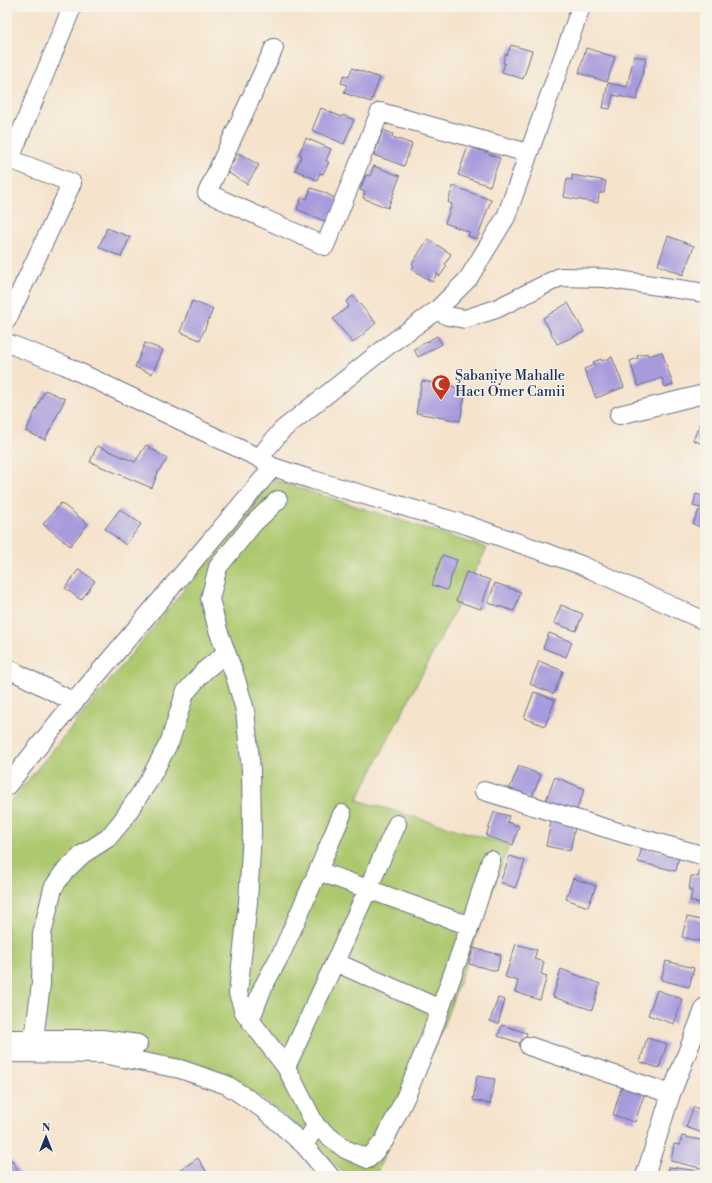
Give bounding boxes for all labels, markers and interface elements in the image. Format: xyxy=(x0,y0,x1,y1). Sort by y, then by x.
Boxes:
place label: Şabaniye Mahalle Hacı Ömer Camii xyxy=(455,367,566,401)
mosque icon: Şabaniye Mahalle Hacı Ömer Camii xyxy=(430,373,452,401)
north arrow xyxy=(26,1117,66,1157)
text: N xyxy=(42,1121,51,1135)

